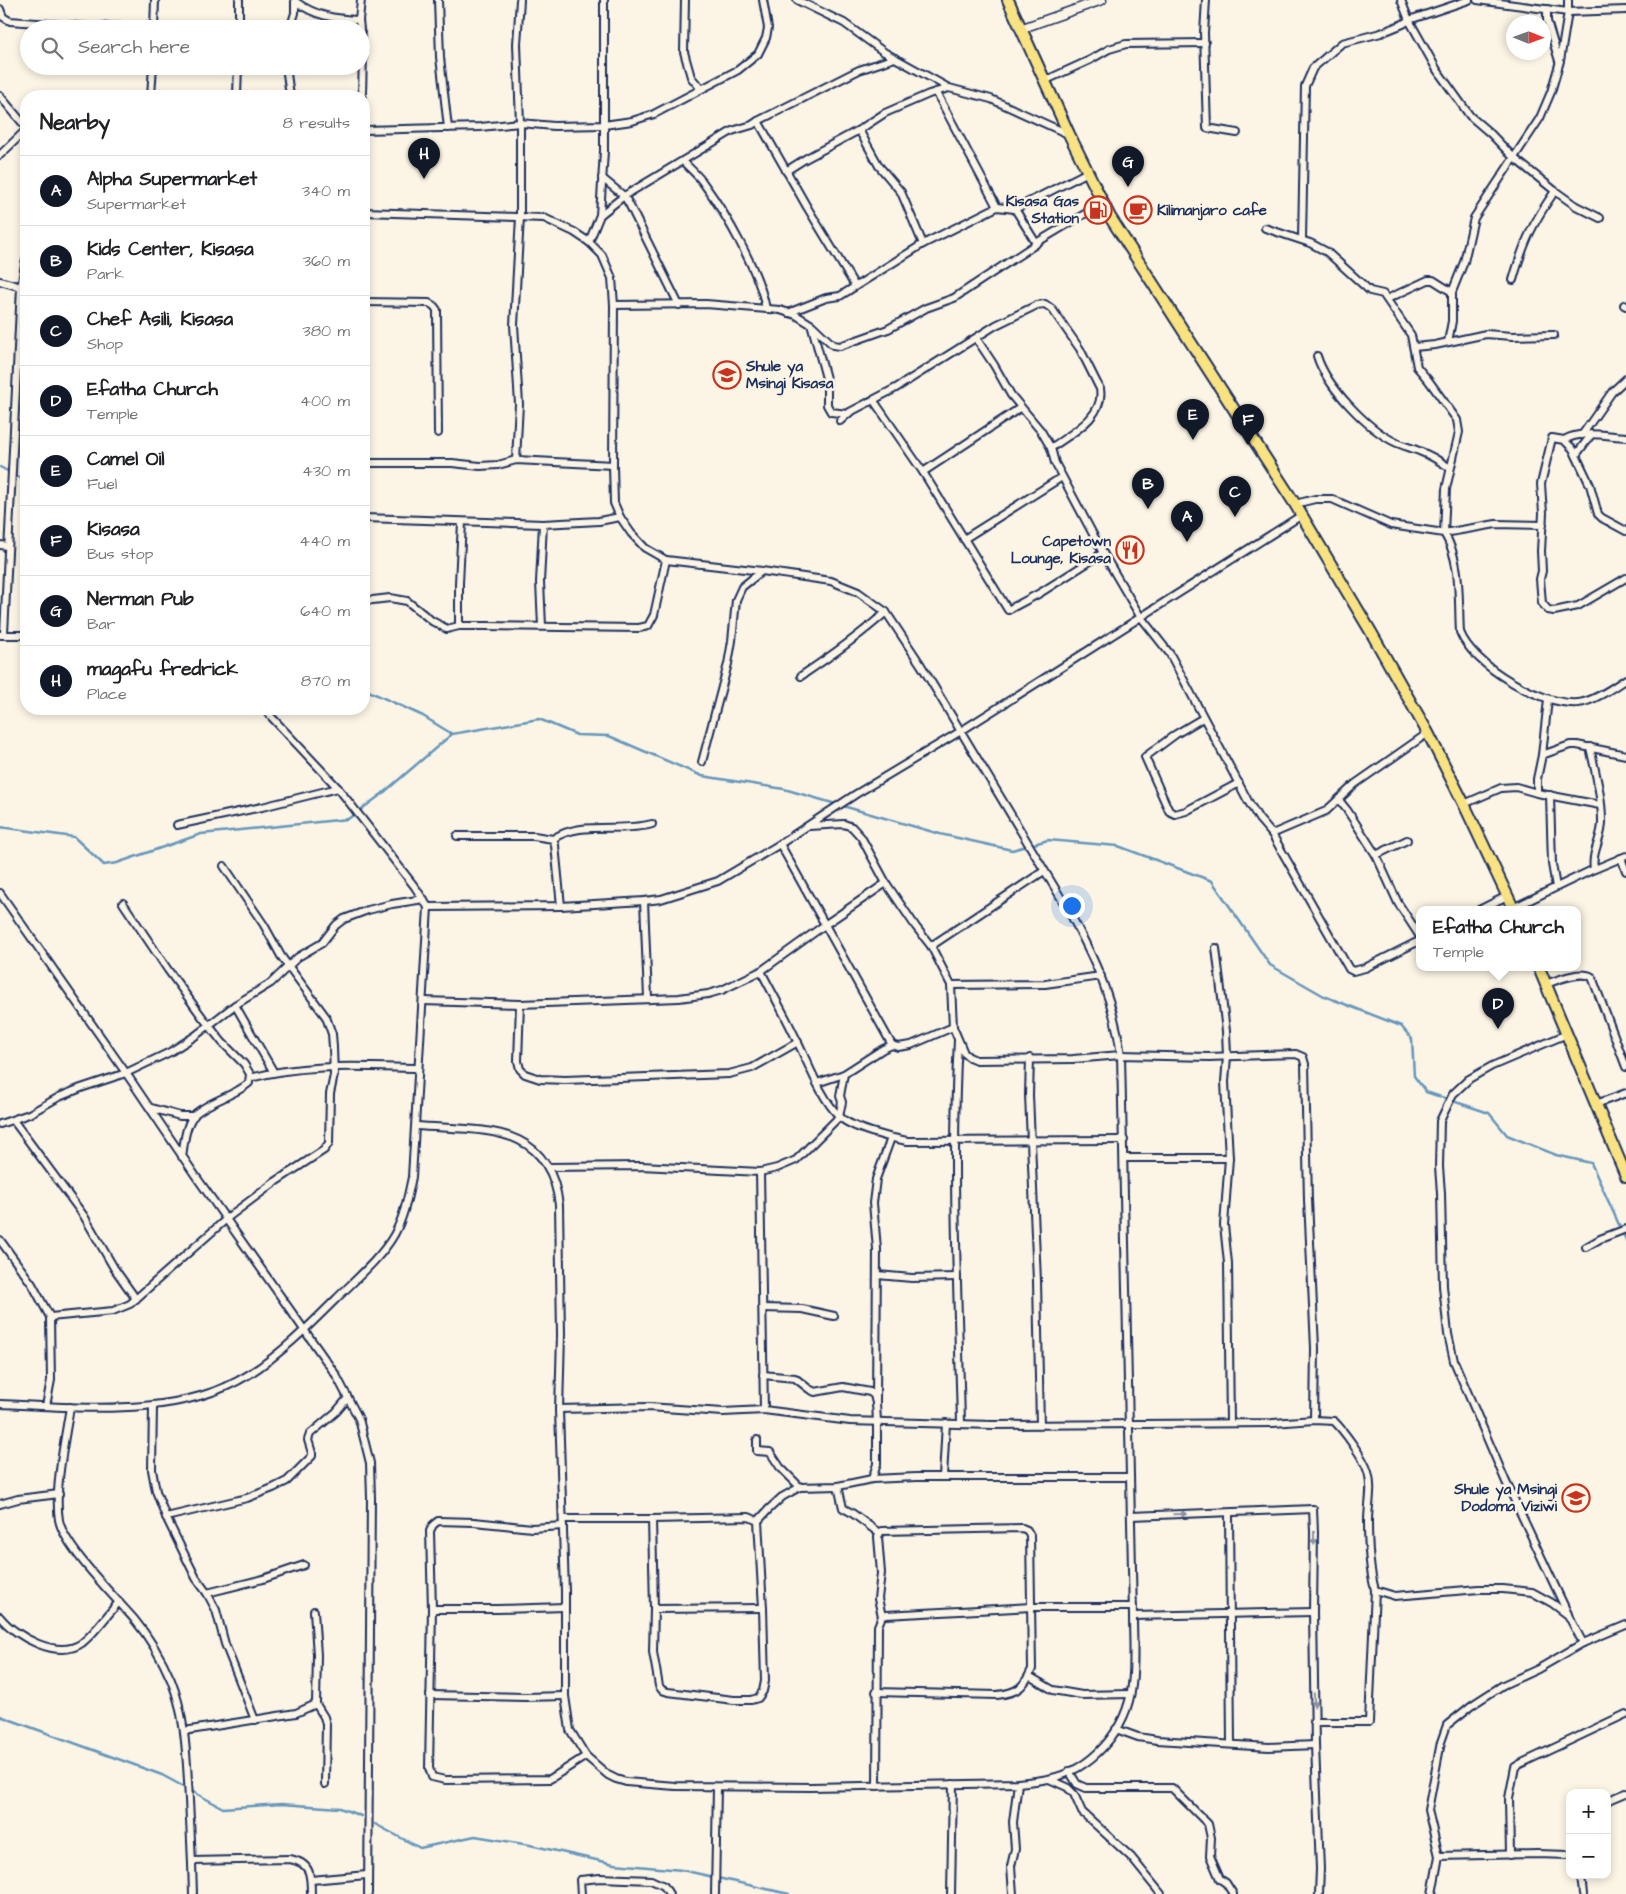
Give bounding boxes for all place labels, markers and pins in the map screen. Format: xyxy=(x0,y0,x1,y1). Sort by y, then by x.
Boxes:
pin: H xyxy=(408,138,440,179)
pin: G xyxy=(1112,146,1144,187)
place label: Kisasa Gas Station xyxy=(1006,191,1079,229)
fuel station icon: Kisasa Gas Station xyxy=(1083,195,1113,225)
cafe icon: Kilimanjaro cafe xyxy=(1123,195,1153,225)
place label: Kilimanjaro cafe xyxy=(1157,200,1267,221)
place label: Shule ya Msingi Kisasa xyxy=(745,356,834,396)
school or university icon: Shule ya Msingi Kisasa xyxy=(712,360,742,390)
pin: E xyxy=(1177,399,1209,440)
pin: F xyxy=(1232,404,1264,445)
pin: B xyxy=(1132,468,1164,509)
pin: C xyxy=(1219,476,1251,517)
pin: A xyxy=(1171,501,1203,542)
place label: Capetown Lounge, Kisasa xyxy=(1011,531,1111,571)
restaurant icon: Capetown Lounge, Kisasa xyxy=(1115,535,1145,565)
pin: D xyxy=(1482,988,1514,1029)
place label: Shule ya Msingi Dodoma Viziwi xyxy=(1453,1479,1558,1517)
school or university icon: Shule ya Msingi Dodoma Viziwi xyxy=(1561,1483,1591,1513)

